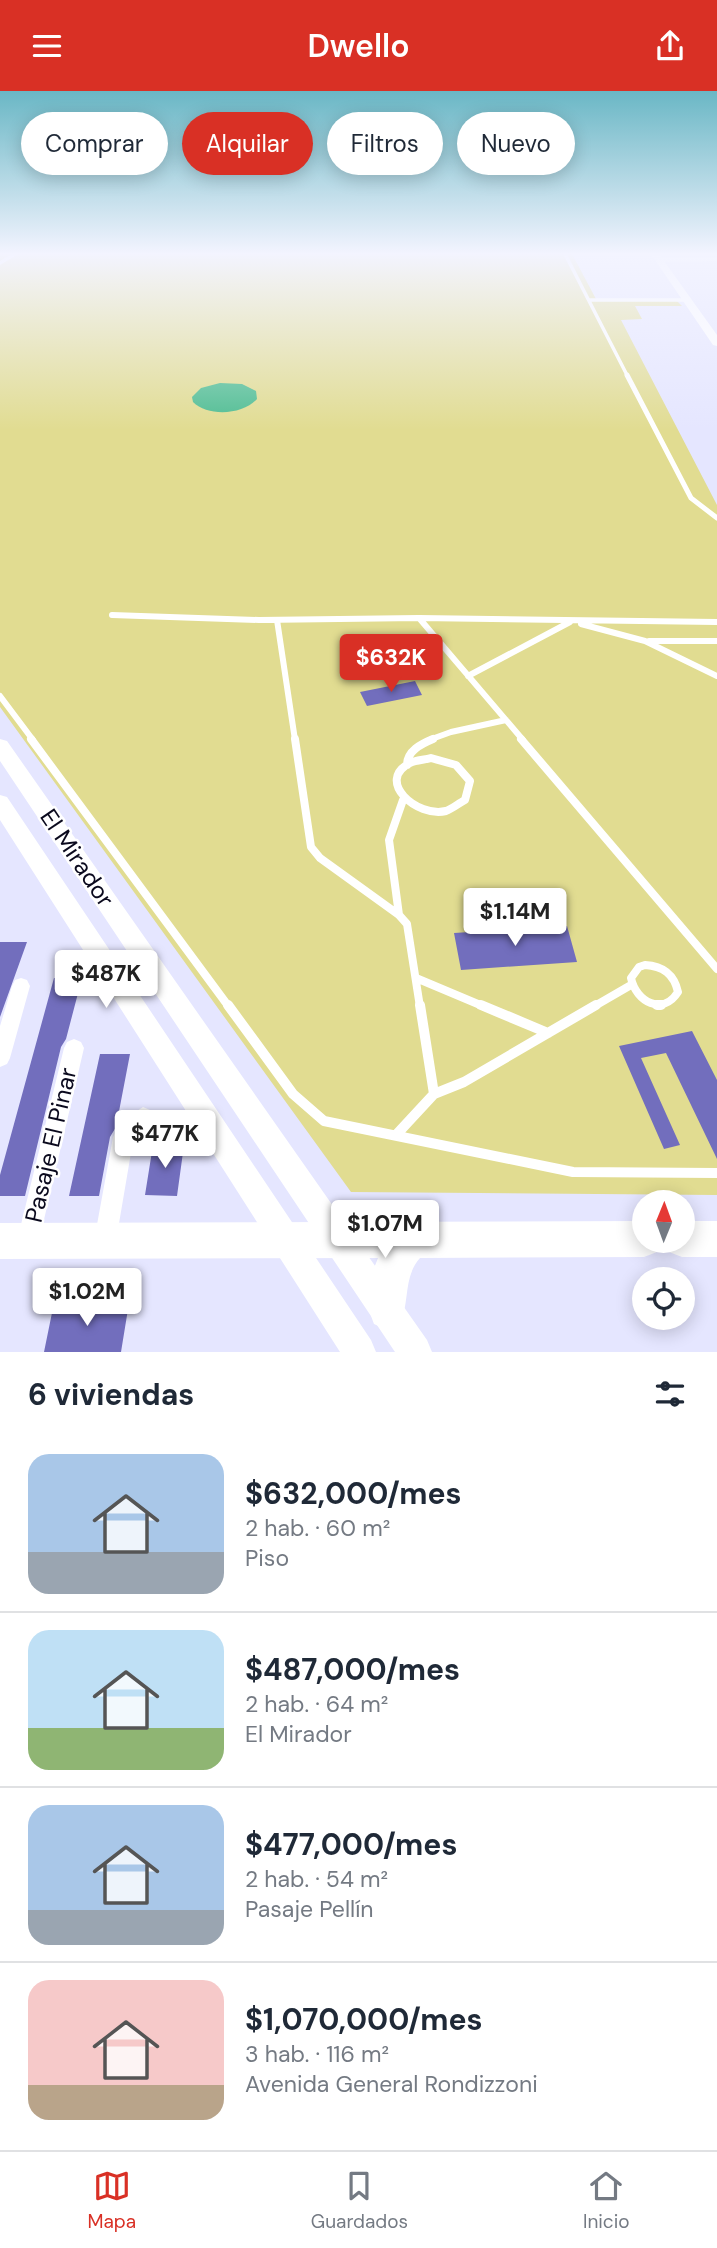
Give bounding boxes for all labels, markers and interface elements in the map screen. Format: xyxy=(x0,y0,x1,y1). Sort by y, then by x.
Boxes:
text: Dwello xyxy=(307,25,410,67)
icon: menu xyxy=(28,27,66,65)
icon: share xyxy=(651,27,689,65)
chip: Comprar xyxy=(21,112,168,175)
chip: Alquilar xyxy=(182,112,313,175)
chip: Filtros xyxy=(327,112,443,175)
chip: Nuevo xyxy=(457,112,575,175)
pin: $632K xyxy=(342,635,440,694)
text: $632K xyxy=(356,642,426,672)
street label: El Mirador xyxy=(33,803,121,913)
pin: $1.14M xyxy=(458,889,572,948)
text: $1.14M xyxy=(479,896,551,926)
pin: $487K xyxy=(57,951,155,1010)
text: $487K xyxy=(71,958,141,988)
street label: Pasaje El Pinar xyxy=(18,1064,83,1225)
pin: $477K xyxy=(116,1111,214,1170)
text: $477K xyxy=(131,1118,199,1148)
north arrow xyxy=(632,1190,695,1253)
map controls xyxy=(632,1190,695,1330)
pin: $1.07M xyxy=(328,1201,442,1260)
text: $1.07M xyxy=(347,1208,423,1238)
button: locate xyxy=(632,1267,695,1330)
pin: $1.02M xyxy=(30,1269,144,1328)
text: $1.02M xyxy=(49,1276,125,1306)
text: 6 viviendas xyxy=(28,1375,194,1414)
icon: filters xyxy=(651,1375,689,1413)
text: $632,000/mes xyxy=(245,1474,462,1513)
icon: home xyxy=(84,1482,168,1566)
text: 2 hab. · 60 m² xyxy=(245,1513,390,1543)
text: Piso xyxy=(245,1543,289,1573)
text: $487,000/mes xyxy=(245,1650,460,1689)
icon: home xyxy=(84,1658,168,1742)
text: 2 hab. · 64 m² xyxy=(245,1689,388,1719)
text: El Mirador xyxy=(245,1719,352,1749)
text: $477,000/mes xyxy=(245,1825,457,1864)
icon: home xyxy=(84,1833,168,1917)
text: 2 hab. · 54 m² xyxy=(245,1864,388,1894)
text: Pasaje Pellín xyxy=(245,1894,373,1924)
text: $1,070,000/mes xyxy=(245,2000,483,2039)
icon: home xyxy=(84,2008,168,2092)
text: 3 hab. · 116 m² xyxy=(245,2039,389,2069)
text: Avenida General Rondizzoni xyxy=(245,2069,538,2099)
tab: Mapa xyxy=(87,2167,136,2234)
tab: Guardados xyxy=(311,2167,408,2234)
tab: Inicio xyxy=(583,2167,630,2234)

